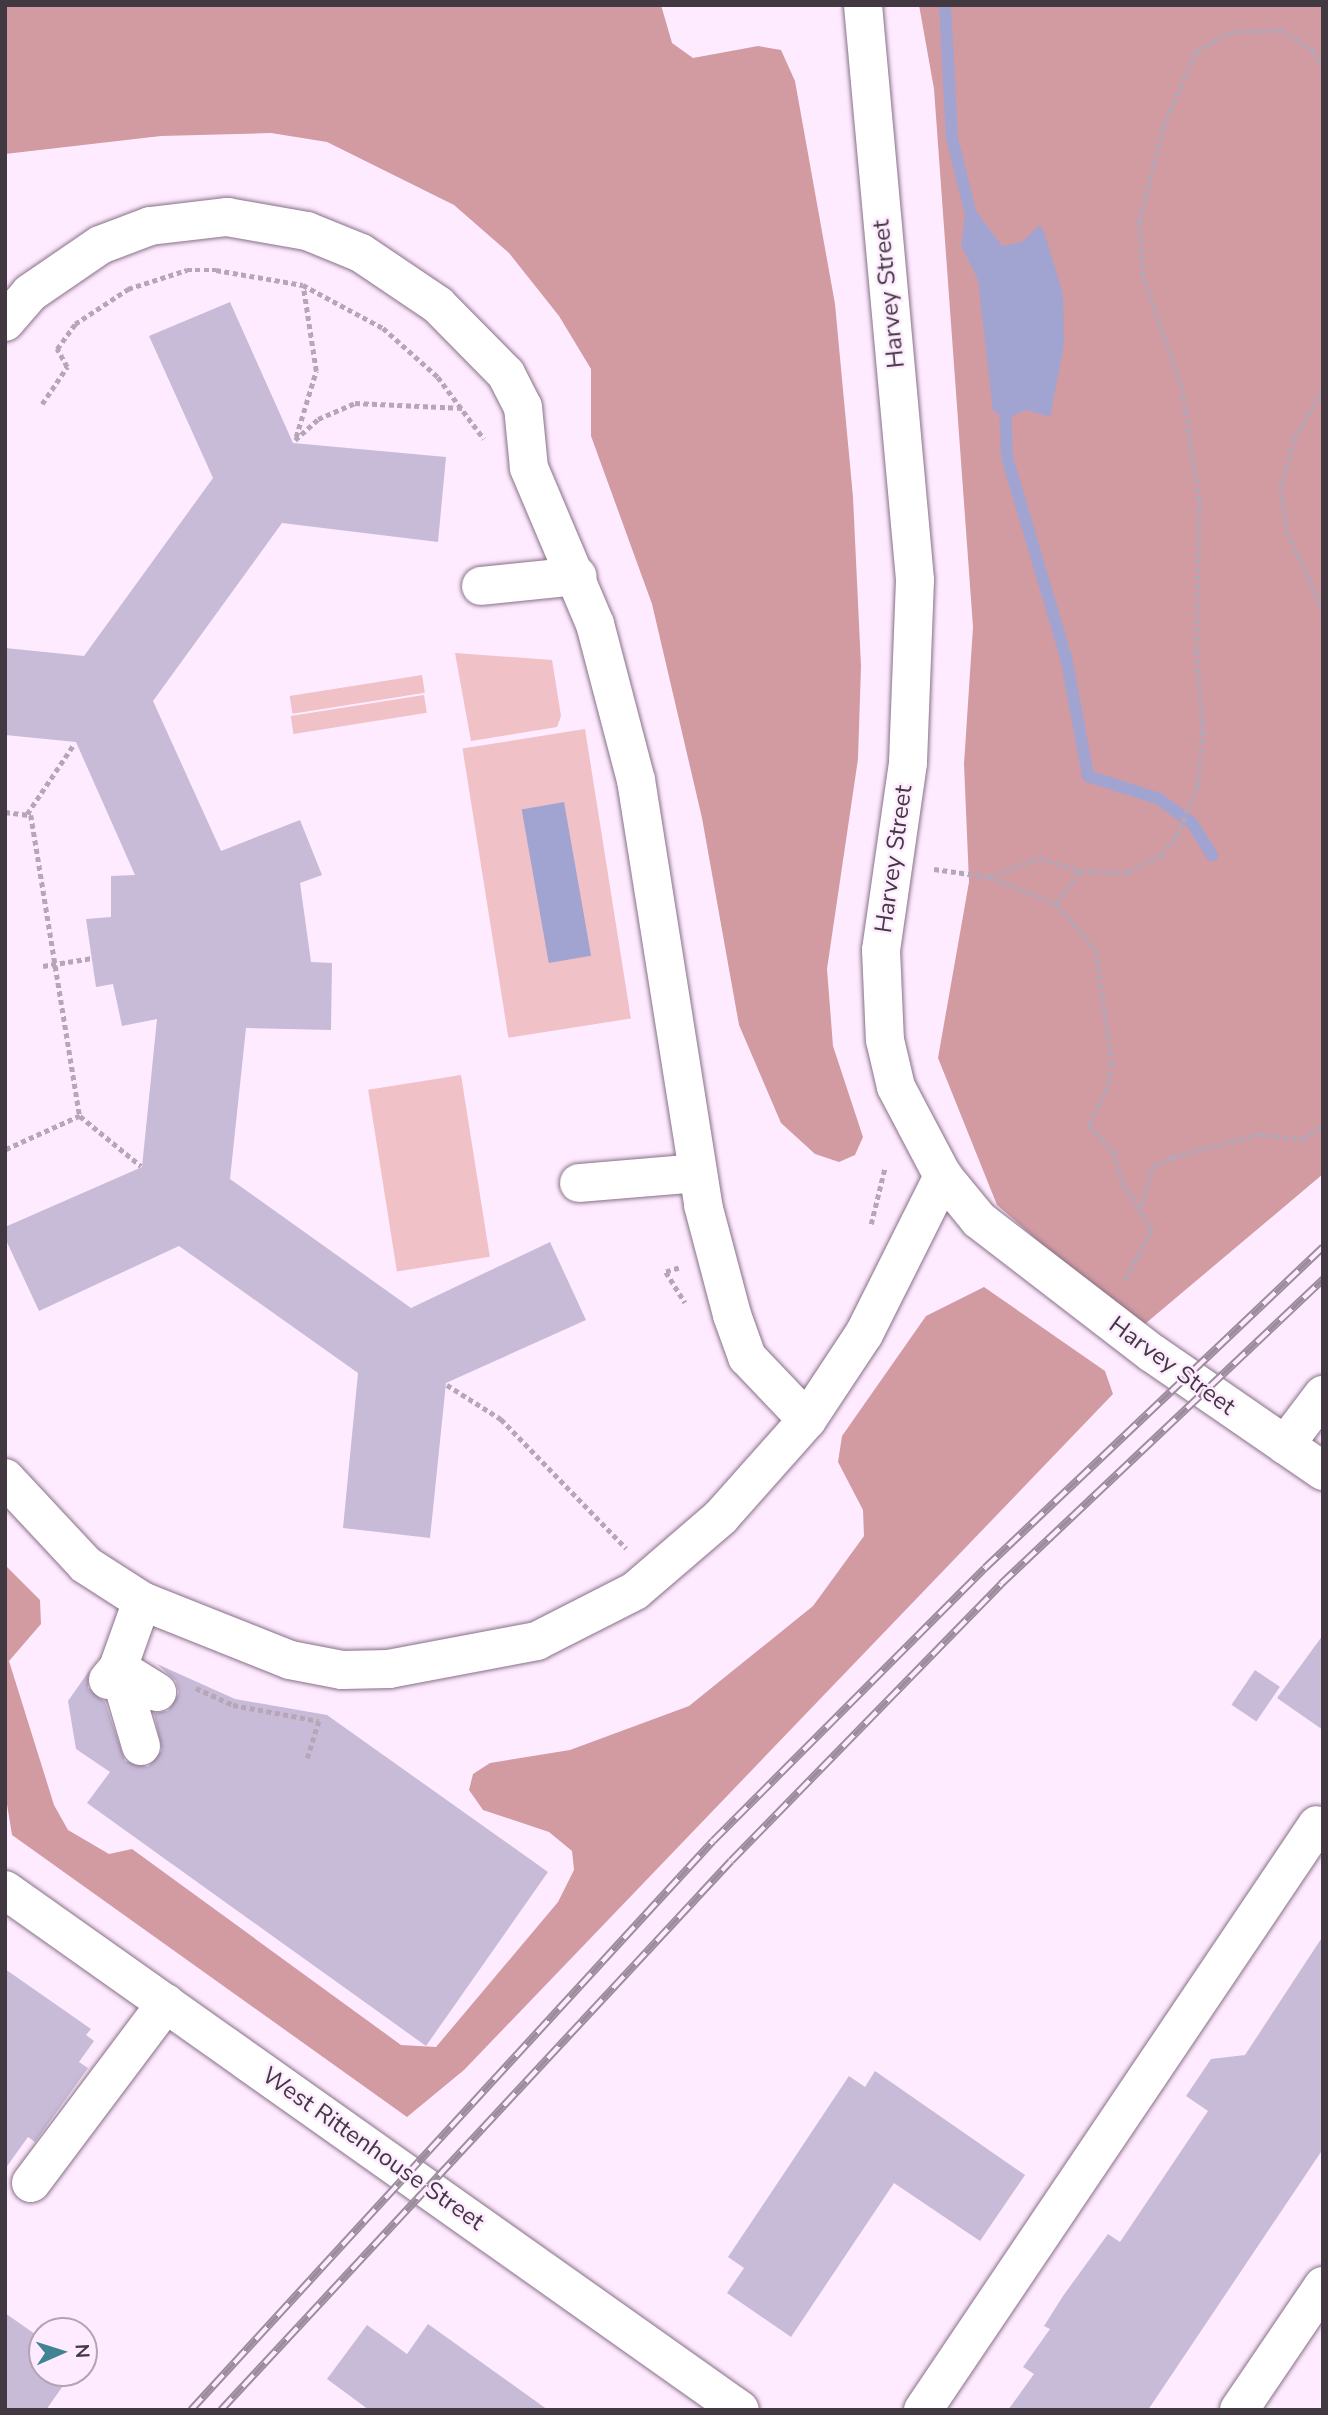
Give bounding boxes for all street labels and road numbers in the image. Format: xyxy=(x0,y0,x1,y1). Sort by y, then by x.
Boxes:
street label: Harvey Street xyxy=(867,218,911,370)
street label: Harvey Street xyxy=(869,783,919,935)
street label: Harvey Street xyxy=(1103,1311,1241,1421)
street label: West Rittenhouse Street xyxy=(256,2061,490,2237)

